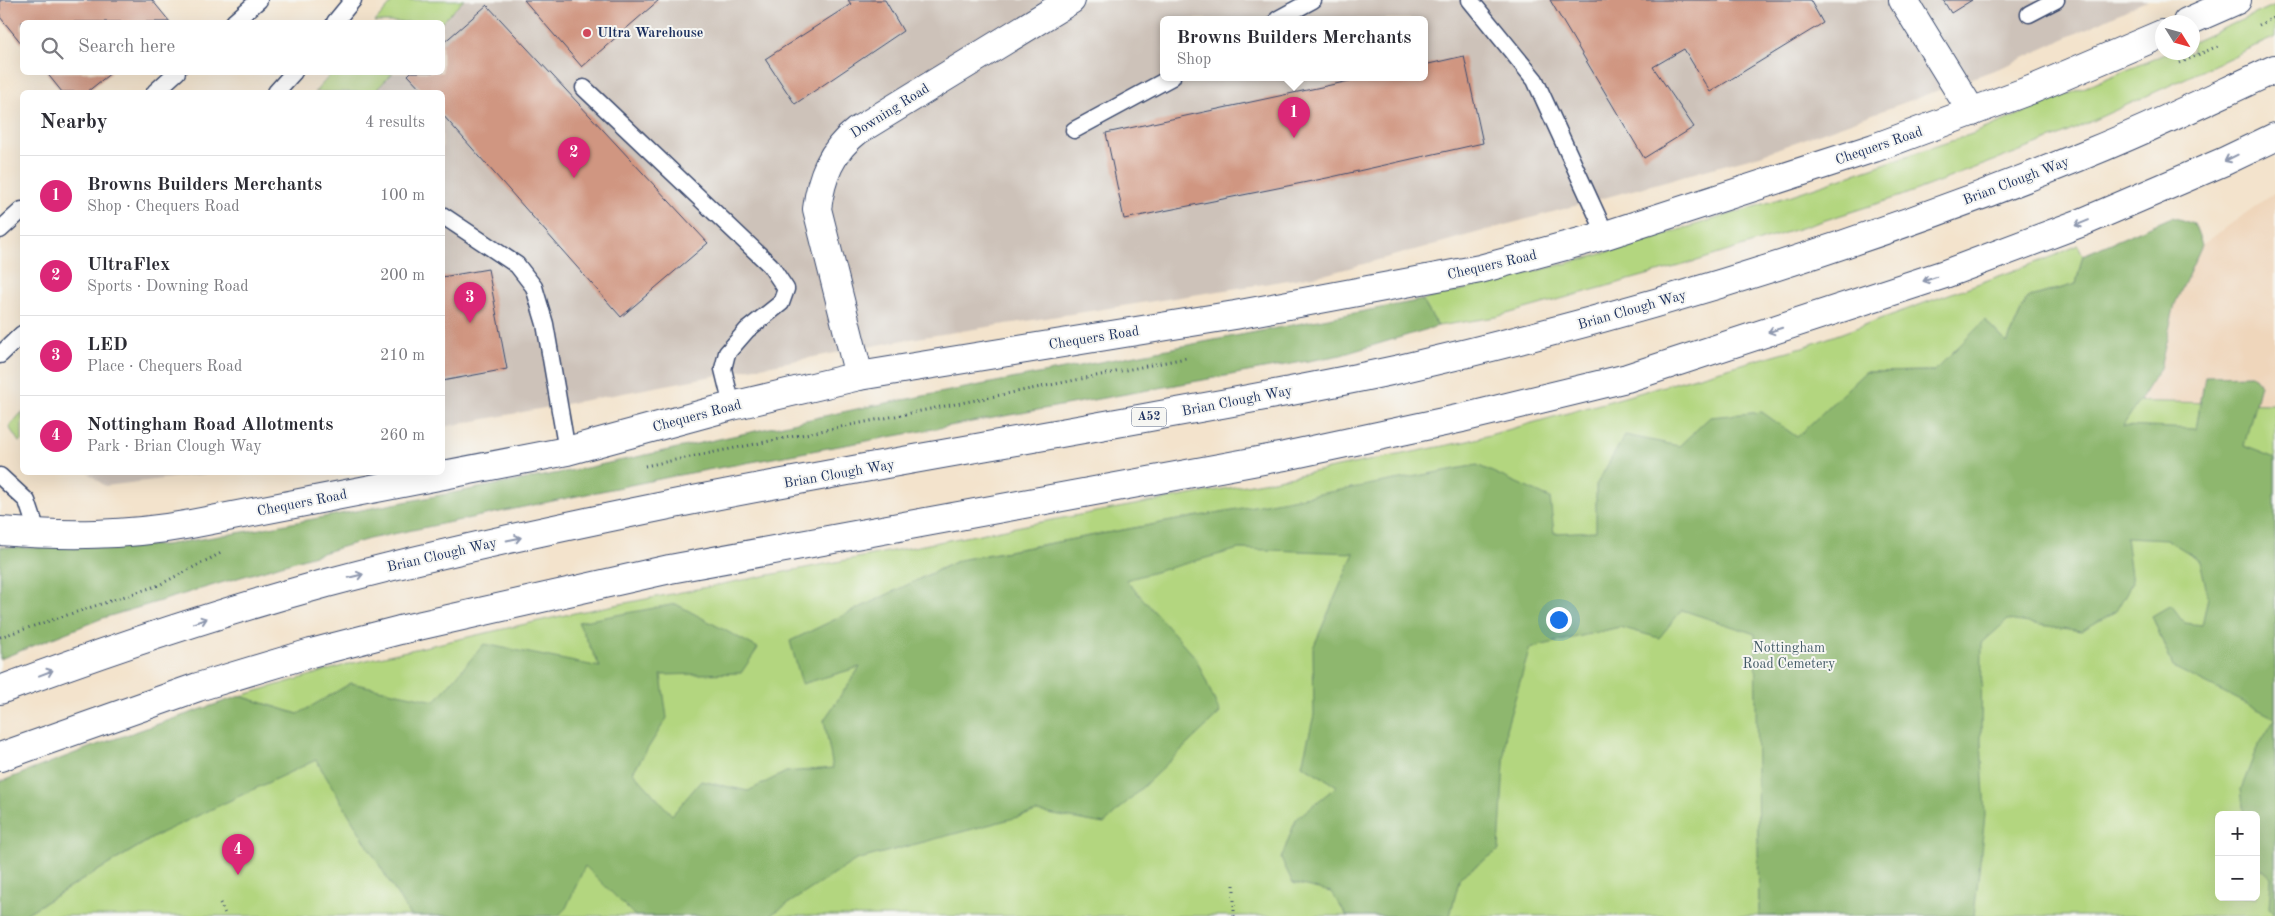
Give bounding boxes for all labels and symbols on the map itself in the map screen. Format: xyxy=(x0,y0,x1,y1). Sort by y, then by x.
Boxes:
north arrow xyxy=(2155,15,2200,60)
place label: Ultra Warehouse xyxy=(597,26,703,40)
marker: Ultra Warehouse xyxy=(581,27,593,39)
street label: Downing Road xyxy=(848,81,932,141)
pin: 1 xyxy=(1278,97,1310,138)
street label: Chequers Road xyxy=(1834,125,1924,167)
pin: 2 xyxy=(558,137,590,178)
street label: Brian Clough Way xyxy=(1961,154,2071,208)
one-way arrow xyxy=(2224,154,2239,163)
one-way arrow xyxy=(2075,218,2090,228)
street label: Chequers Road xyxy=(1446,248,1538,282)
one-way arrow xyxy=(1922,275,1938,285)
pin: 3 xyxy=(454,282,486,323)
street label: Brian Clough Way xyxy=(1576,288,1688,332)
street label: Chequers Road xyxy=(1048,324,1140,352)
one-way arrow xyxy=(1768,326,1784,335)
street label: Brian Clough Way xyxy=(1181,383,1294,419)
street label: Chequers Road xyxy=(651,397,743,435)
road number: A52 xyxy=(1132,408,1166,427)
street label: Brian Clough Way xyxy=(783,457,896,491)
street label: Chequers Road xyxy=(256,487,348,519)
one-way arrow xyxy=(505,534,521,543)
street label: Brian Clough Way xyxy=(386,535,499,574)
one-way arrow xyxy=(347,571,363,580)
your location xyxy=(1546,607,1572,633)
one-way arrow xyxy=(191,616,207,625)
park label: Nottingham Road Cemetery xyxy=(1743,641,1836,671)
one-way arrow xyxy=(37,668,53,677)
pin: 4 xyxy=(222,834,254,875)

